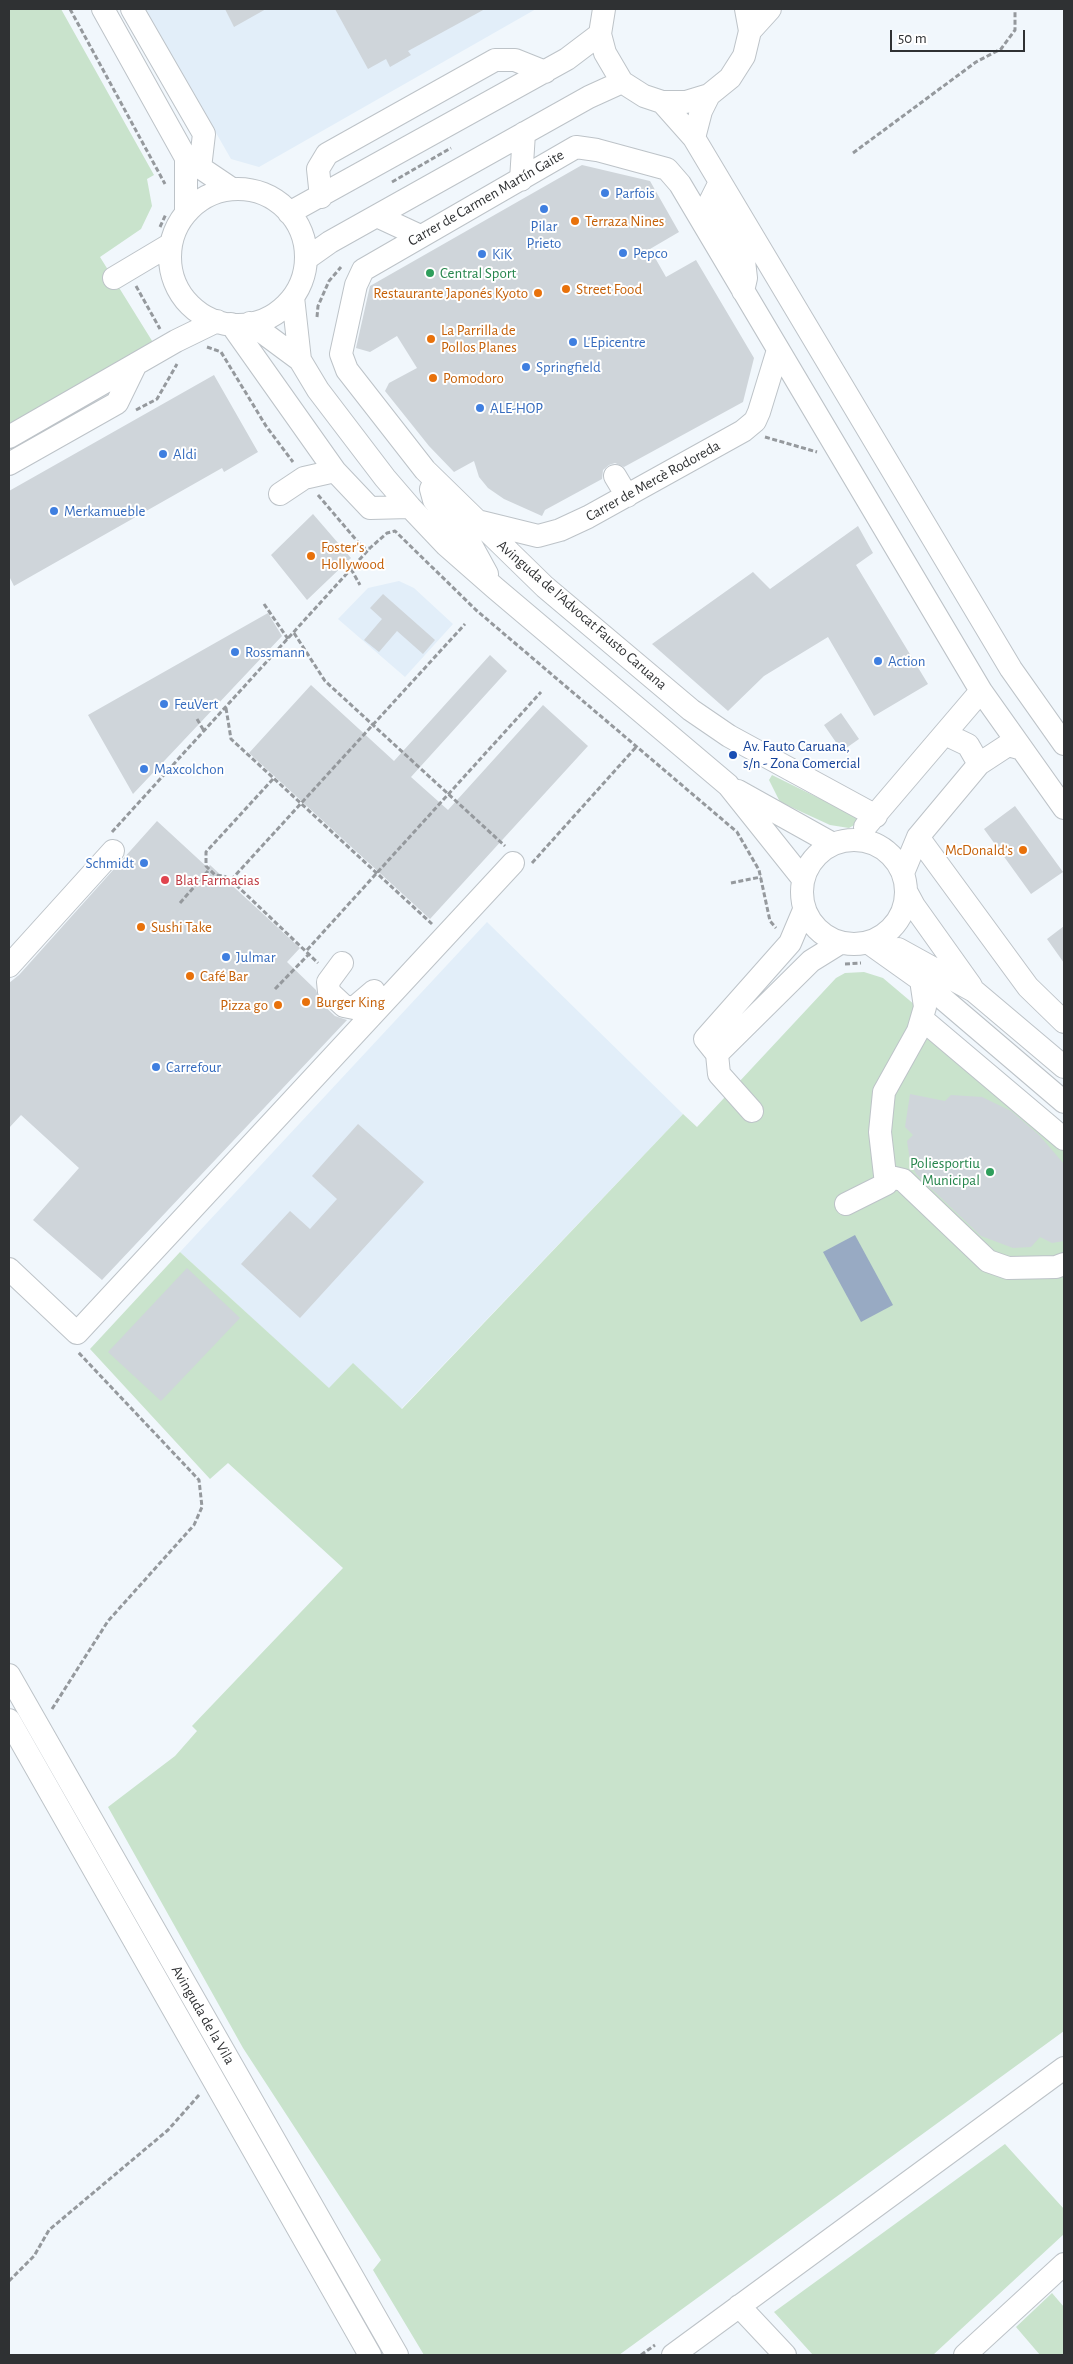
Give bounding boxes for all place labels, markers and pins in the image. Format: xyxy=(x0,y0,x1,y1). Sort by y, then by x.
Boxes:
place label: Parfois xyxy=(615,184,655,202)
marker: Parfois xyxy=(599,187,611,199)
marker: Pilar Prieto xyxy=(538,203,550,215)
place label: Terraza Nines xyxy=(585,212,664,230)
marker: Terraza Nines xyxy=(569,215,581,227)
place label: Pilar Prieto xyxy=(527,217,561,252)
place label: Pepco xyxy=(633,244,668,262)
place label: KiK xyxy=(492,245,512,263)
marker: Pepco xyxy=(617,247,629,259)
marker: KiK xyxy=(476,248,488,260)
place label: Central Sport xyxy=(440,264,516,282)
marker: Central Sport xyxy=(424,267,436,279)
place label: Street Food xyxy=(576,280,642,298)
marker: Street Food xyxy=(560,283,572,295)
place label: Restaurante Japonés Kyoto xyxy=(373,284,528,302)
marker: Restaurante Japonés Kyoto xyxy=(532,287,544,299)
place label: La Parrilla de Pollos Planes xyxy=(441,321,517,356)
marker: La Parrilla de Pollos Planes xyxy=(425,333,437,345)
place label: L'Epicentre xyxy=(583,333,646,351)
marker: L'Epicentre xyxy=(567,336,579,348)
place label: Springfield xyxy=(536,358,601,376)
marker: Springfield xyxy=(520,361,532,373)
place label: Pomodoro xyxy=(443,369,504,387)
marker: Pomodoro xyxy=(427,372,439,384)
place label: ALE-HOP xyxy=(490,399,543,417)
marker: ALE-HOP xyxy=(474,402,486,414)
place label: Aldi xyxy=(173,445,197,463)
marker: Aldi xyxy=(157,448,169,460)
place label: Merkamueble xyxy=(64,502,146,520)
marker: Merkamueble xyxy=(48,505,60,517)
place label: Foster's Hollywood xyxy=(321,538,385,573)
marker: Foster's Hollywood xyxy=(305,550,317,562)
place label: Rossmann xyxy=(245,643,305,661)
marker: Rossmann xyxy=(229,646,241,658)
place label: Action xyxy=(888,652,926,670)
marker: Action xyxy=(872,655,884,667)
place label: FeuVert xyxy=(174,695,218,713)
marker: FeuVert xyxy=(158,698,170,710)
place label: Av. Fauto Caruana, s/n - Zona Comercial xyxy=(743,737,861,772)
marker: Av. Fauto Caruana, s/n - Zona Comercial xyxy=(727,749,739,761)
place label: Maxcolchon xyxy=(154,760,224,778)
marker: Maxcolchon xyxy=(138,763,150,775)
place label: McDonald's xyxy=(945,841,1013,859)
marker: McDonald's xyxy=(1017,844,1029,856)
place label: Schmidt xyxy=(86,854,134,872)
marker: Schmidt xyxy=(138,857,150,869)
place label: Blat Farmacias xyxy=(175,871,259,889)
marker: Blat Farmacias xyxy=(159,874,171,886)
place label: Sushi Take xyxy=(151,918,212,936)
marker: Sushi Take xyxy=(135,921,147,933)
place label: Julmar xyxy=(236,948,275,966)
marker: Julmar xyxy=(220,951,232,963)
place label: Café Bar xyxy=(200,967,248,985)
marker: Café Bar xyxy=(184,970,196,982)
place label: Burger King xyxy=(316,993,385,1011)
place label: Pizza go xyxy=(220,996,268,1014)
marker: Burger King xyxy=(300,996,312,1008)
marker: Pizza go xyxy=(272,999,284,1011)
place label: Carrefour xyxy=(166,1058,221,1076)
marker: Carrefour xyxy=(150,1061,162,1073)
place label: Poliesportiu Municipal xyxy=(910,1154,980,1189)
marker: Poliesportiu Municipal xyxy=(984,1166,996,1178)

